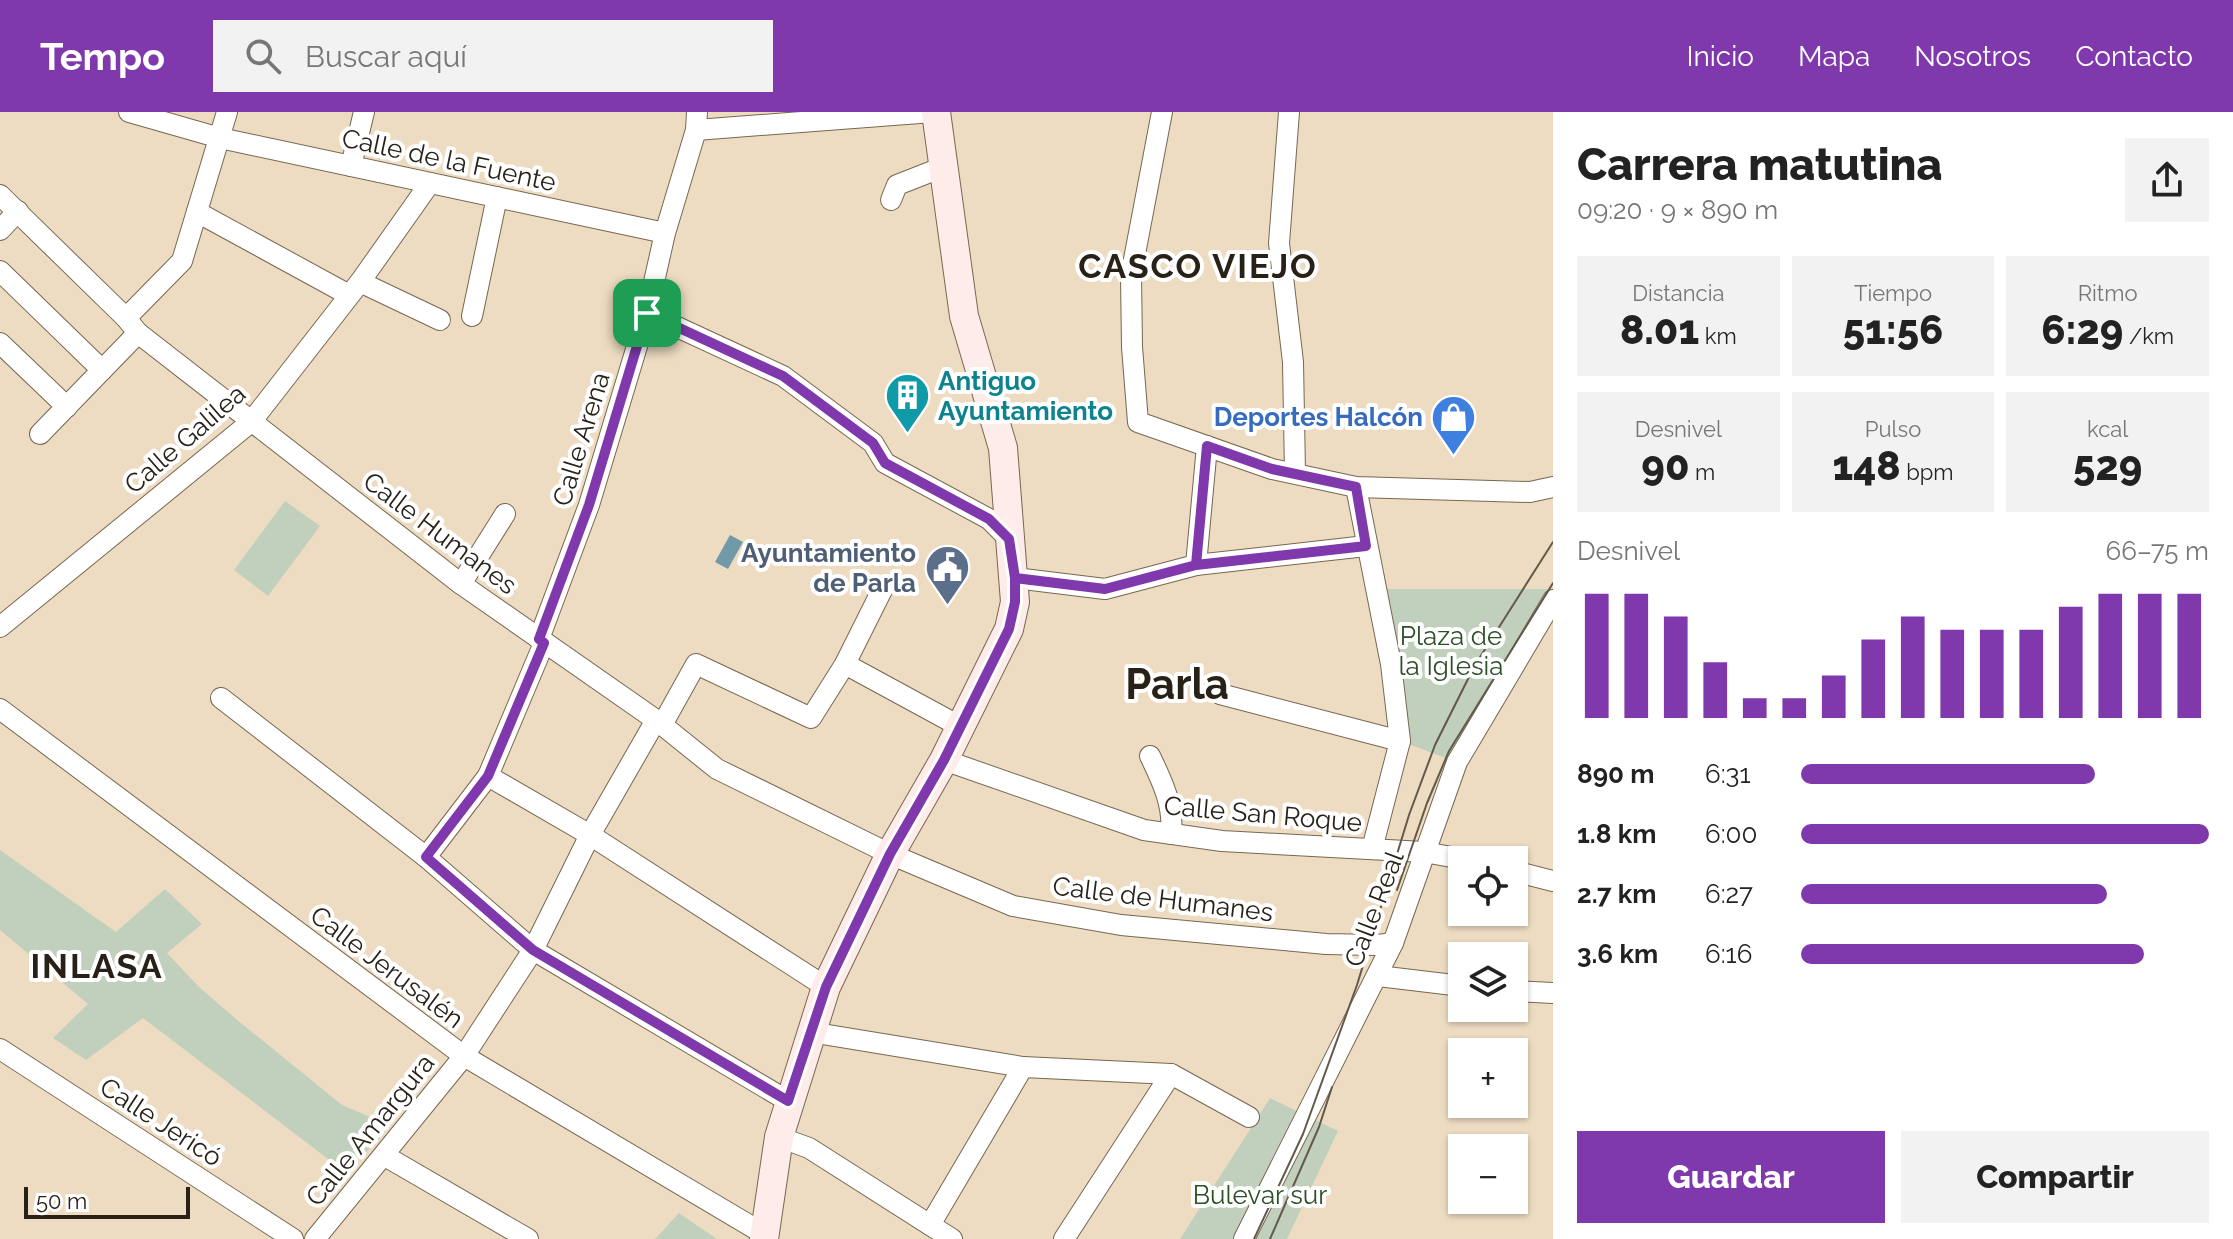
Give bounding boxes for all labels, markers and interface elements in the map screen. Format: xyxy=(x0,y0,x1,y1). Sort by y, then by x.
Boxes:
search box xyxy=(213,20,773,92)
text: Tempo xyxy=(40,34,165,79)
icon: search xyxy=(241,34,285,78)
text: Buscar aquí xyxy=(305,39,467,74)
text: Inicio xyxy=(1686,40,1754,73)
text: Mapa xyxy=(1798,40,1870,73)
text: Nosotros xyxy=(1914,40,2031,73)
text: Contacto xyxy=(2075,40,2193,73)
street label: Calle de la Fuente xyxy=(339,123,559,197)
button: share xyxy=(2125,138,2209,222)
text: Carrera matutina xyxy=(1577,139,1942,190)
text: 09:20 · 9 × 890 m xyxy=(1577,195,1778,225)
district label: CASCO VIEJO xyxy=(1078,246,1318,286)
pin xyxy=(613,279,681,347)
text: Distancia xyxy=(1632,280,1724,306)
text: Tiempo xyxy=(1854,280,1932,306)
text: Ritmo xyxy=(2078,280,2138,306)
icon: arrive xyxy=(625,291,669,335)
text: 8.01 xyxy=(1620,306,1699,353)
text: 51:56 xyxy=(1843,306,1943,353)
text: 6:29 xyxy=(2041,306,2123,353)
text: km xyxy=(1699,323,1737,349)
text: /km xyxy=(2123,323,2174,349)
place label: Antiguo Ayuntamiento xyxy=(938,366,1113,426)
street label: Calle Arena xyxy=(546,369,616,509)
building icon: Antiguo Ayuntamiento xyxy=(883,372,931,435)
street label: Calle Galilea xyxy=(119,378,251,500)
shop icon: Deportes Halcón xyxy=(1430,393,1478,456)
place label: Deportes Halcón xyxy=(1214,402,1423,432)
text: Desnivel xyxy=(1635,416,1722,442)
text: Pulso xyxy=(1865,416,1921,442)
text: kcal xyxy=(2087,416,2128,442)
text: 90 xyxy=(1641,442,1689,489)
text: 148 xyxy=(1832,442,1901,489)
text: 529 xyxy=(2073,442,2142,489)
text: m xyxy=(1689,459,1715,485)
text: bpm xyxy=(1901,459,1954,485)
street label: Calle Humanes xyxy=(358,466,522,600)
text: Desnivel xyxy=(1577,536,1680,566)
text: 66–75 m xyxy=(2106,536,2209,566)
place label: Ayuntamiento de Parla xyxy=(741,538,916,598)
public building icon: Ayuntamiento de Parla xyxy=(923,544,971,607)
park label: Plaza de la Iglesia xyxy=(1399,621,1503,681)
district label: Parla xyxy=(1125,660,1229,709)
text: 890 m xyxy=(1577,759,1654,789)
text: 6:31 xyxy=(1705,759,1751,789)
street label: Calle San Roque xyxy=(1163,790,1363,838)
text: 1.8 km xyxy=(1577,819,1656,849)
text: 6:00 xyxy=(1705,819,1757,849)
street label: Calle Real xyxy=(1338,846,1410,971)
map controls xyxy=(1448,846,1528,1214)
button: locate xyxy=(1448,846,1528,926)
street label: Calle de Humanes xyxy=(1051,871,1275,927)
text: 2.7 km xyxy=(1577,879,1657,909)
text: 6:27 xyxy=(1705,879,1753,909)
street label: Calle Jerusalén xyxy=(305,900,469,1034)
text: 3.6 km xyxy=(1577,939,1658,969)
text: 6:16 xyxy=(1705,939,1752,969)
button: layers xyxy=(1448,942,1528,1022)
district label: INLASA xyxy=(30,946,164,986)
button: + xyxy=(1448,1038,1528,1118)
street label: Calle Amargura xyxy=(300,1048,440,1212)
street label: Calle Jericó xyxy=(94,1071,228,1173)
button: Guardar xyxy=(1577,1131,1885,1223)
button: Compartir xyxy=(1901,1131,2209,1223)
button: − xyxy=(1448,1134,1528,1214)
park label: Bulevar sur xyxy=(1193,1180,1327,1210)
scale bar xyxy=(24,1183,190,1219)
text: 50 m xyxy=(36,1188,87,1214)

